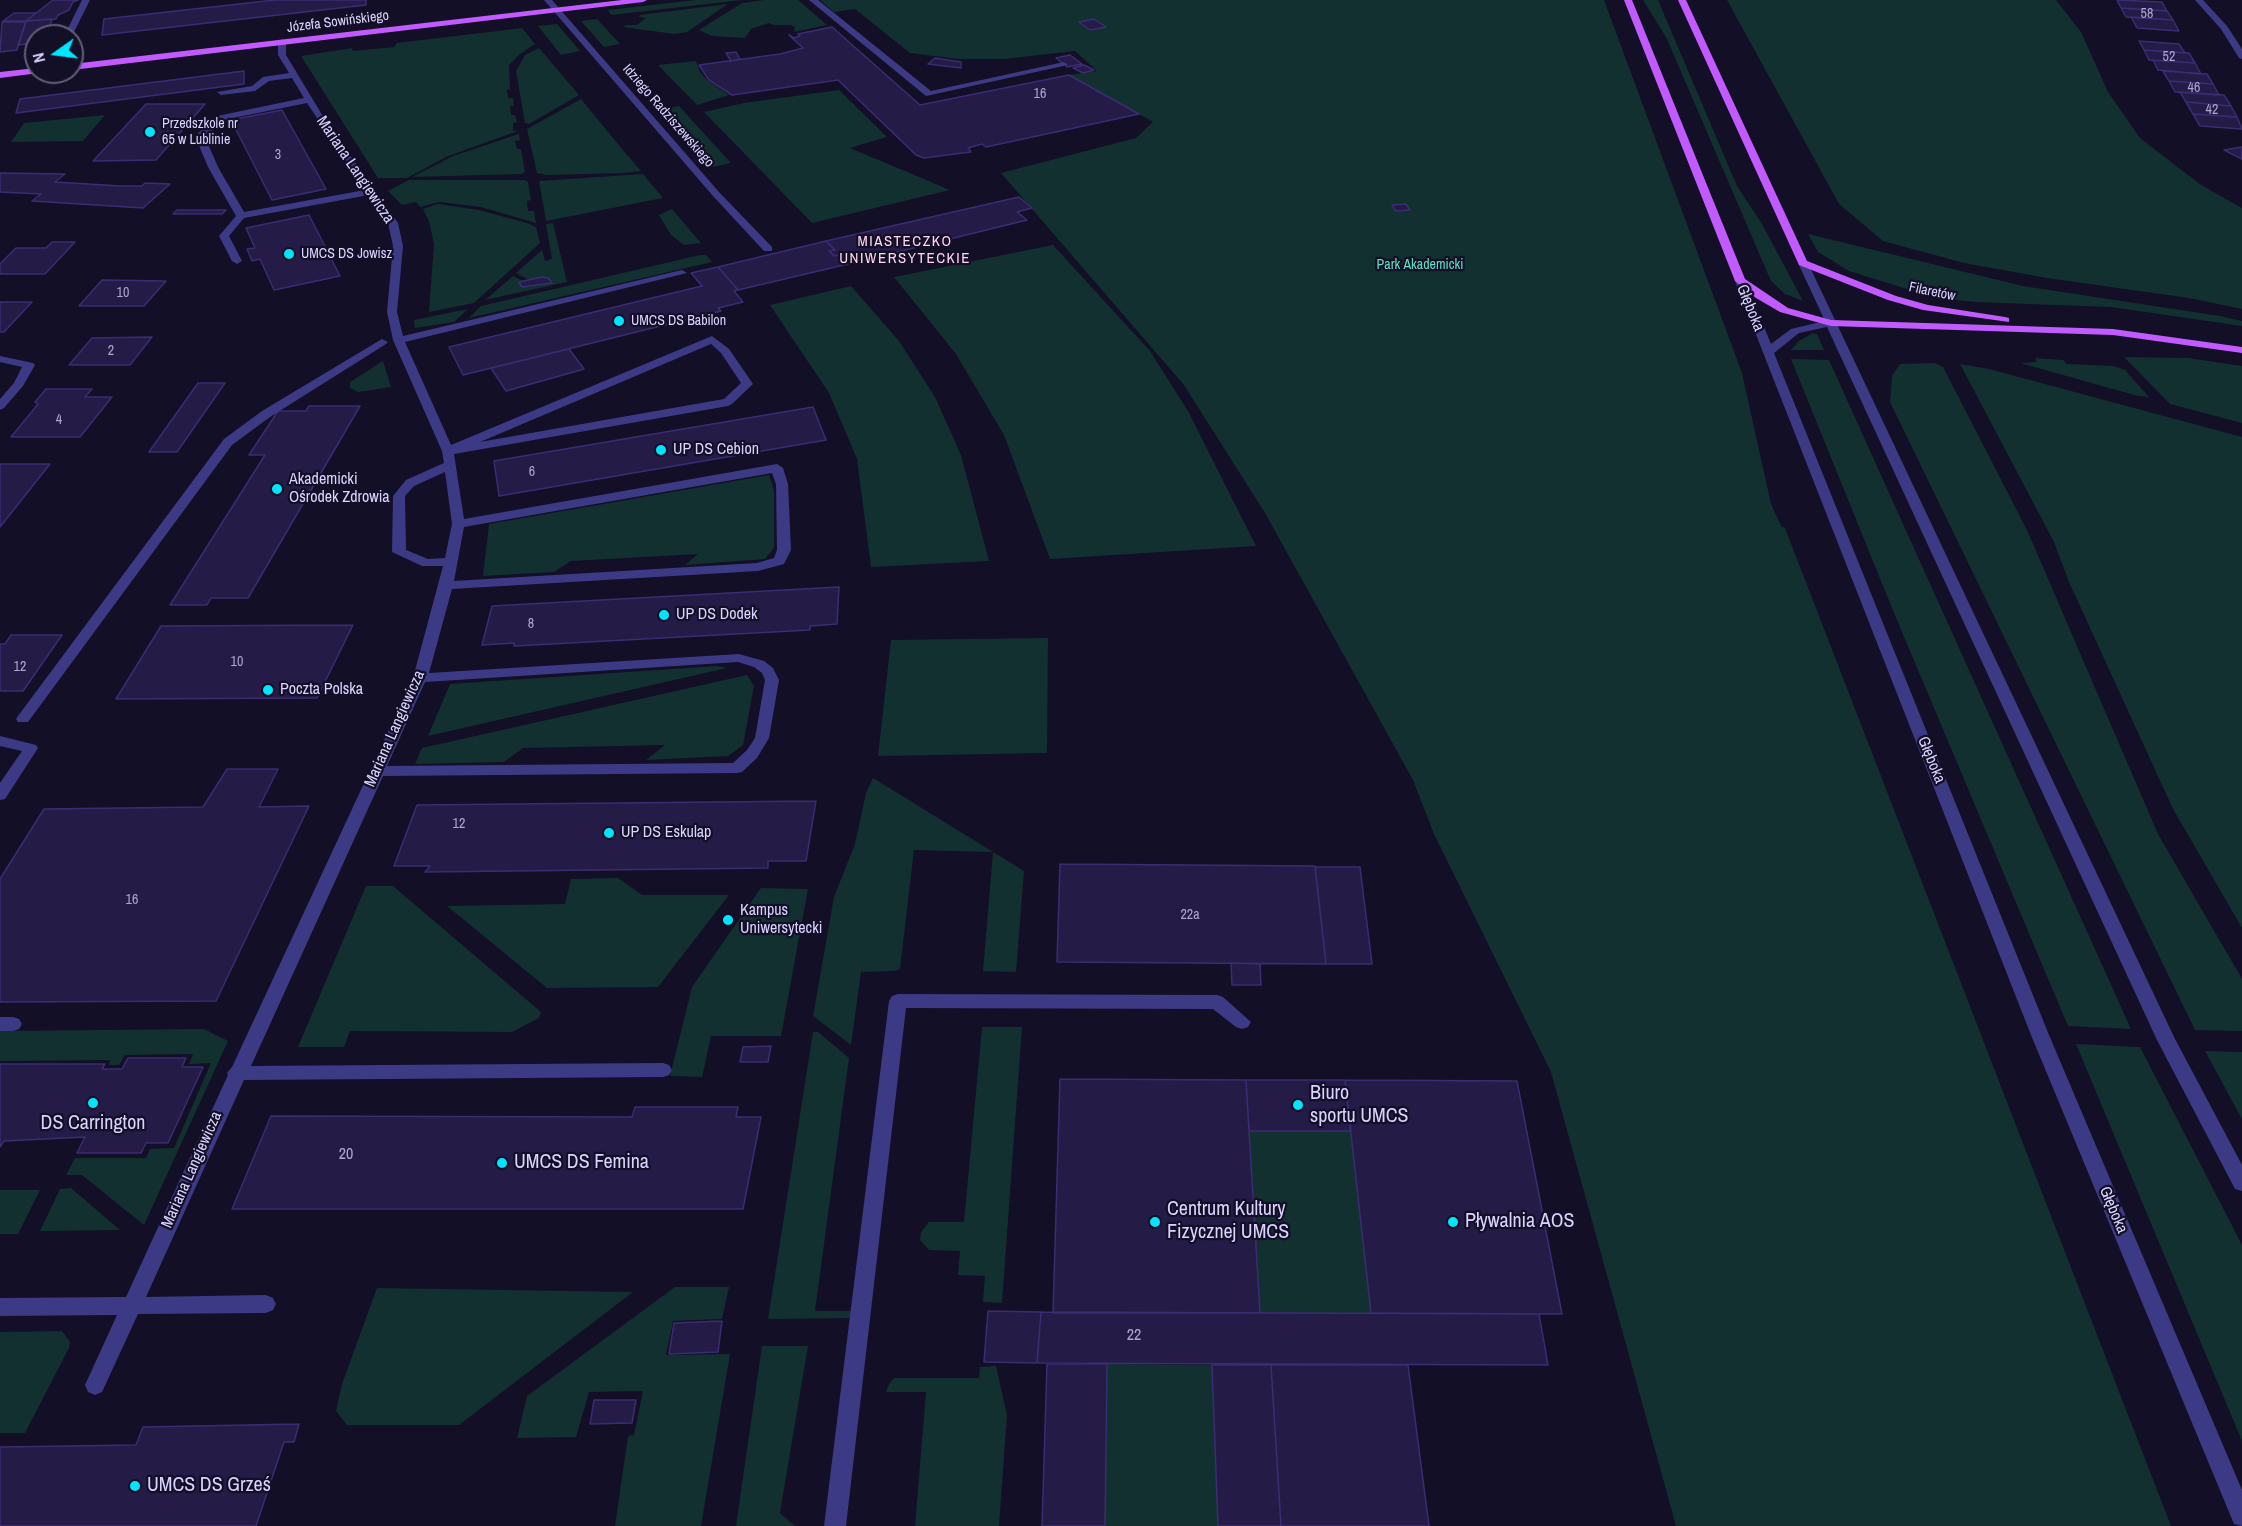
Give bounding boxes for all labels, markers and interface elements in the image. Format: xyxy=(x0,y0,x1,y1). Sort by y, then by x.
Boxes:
house number: 58 xyxy=(2141,6,2153,22)
street label: Józefa Sowińskiego xyxy=(286,7,390,37)
north arrow xyxy=(24,24,84,84)
house number: 52 xyxy=(2163,49,2175,65)
text: N xyxy=(27,51,50,65)
street label: Idziego Radziszewskiego xyxy=(619,61,717,171)
house number: 46 xyxy=(2188,80,2200,96)
house number: 16 xyxy=(1034,86,1046,102)
house number: 42 xyxy=(2206,102,2218,118)
street label: Mariana Langiewicza xyxy=(312,113,398,227)
place label: Przedszkole nr 65 w Lublinie xyxy=(162,116,238,148)
marker: Przedszkole nr 65 w Lublinie xyxy=(143,125,157,139)
house number: 3 xyxy=(275,147,281,163)
district label: MIASTECZKO UNIWERSYTECKIE xyxy=(839,233,971,268)
place label: UMCS DS Jowisz xyxy=(301,246,392,262)
marker: UMCS DS Jowisz xyxy=(282,247,296,261)
park label: Park Akademicki xyxy=(1377,257,1463,273)
street label: Filaretów xyxy=(1907,279,1957,305)
street label: Głęboka xyxy=(1732,282,1768,334)
house number: 10 xyxy=(117,285,129,301)
place label: UMCS DS Babilon xyxy=(631,313,726,329)
marker: UMCS DS Babilon xyxy=(612,314,626,328)
house number: 2 xyxy=(108,343,114,359)
house number: 4 xyxy=(56,412,62,428)
place label: UP DS Cebion xyxy=(673,440,759,460)
marker: UP DS Cebion xyxy=(654,443,668,457)
house number: 6 xyxy=(529,464,535,480)
place label: Akademicki Ośrodek Zdrowia xyxy=(289,470,390,508)
marker: Akademicki Ośrodek Zdrowia xyxy=(270,482,284,496)
place label: UP DS Dodek xyxy=(676,605,758,625)
marker: UP DS Dodek xyxy=(657,608,671,622)
house number: 8 xyxy=(528,616,534,632)
house number: 10 xyxy=(231,654,243,670)
house number: 12 xyxy=(14,659,26,675)
street label: Mariana Langiewicza xyxy=(361,668,429,790)
place label: Poczta Polska xyxy=(280,680,363,700)
marker: Poczta Polska xyxy=(261,683,275,697)
street label: Głęboka xyxy=(1913,734,1949,786)
house number: 12 xyxy=(453,816,465,832)
place label: UP DS Eskulap xyxy=(621,823,711,843)
marker: UP DS Eskulap xyxy=(602,826,616,840)
house number: 16 xyxy=(126,892,138,908)
place label: Kampus Uniwersytecki xyxy=(740,901,822,939)
house number: 22a xyxy=(1180,907,1200,923)
marker: Kampus Uniwersytecki xyxy=(721,913,735,927)
place label: Biuro sportu UMCS xyxy=(1310,1082,1408,1129)
marker: DS Carrington xyxy=(86,1096,100,1110)
marker: Biuro sportu UMCS xyxy=(1291,1098,1305,1112)
street label: Mariana Langiewicza xyxy=(158,1109,226,1231)
place label: DS Carrington xyxy=(41,1112,145,1136)
house number: 20 xyxy=(339,1145,353,1165)
place label: UMCS DS Femina xyxy=(514,1151,649,1175)
marker: UMCS DS Femina xyxy=(495,1156,509,1170)
street label: Głęboka xyxy=(2095,1184,2131,1236)
place label: Centrum Kultury Fizycznej UMCS xyxy=(1167,1198,1289,1245)
place label: Pływalnia AOS xyxy=(1465,1210,1574,1234)
marker: Centrum Kultury Fizycznej UMCS xyxy=(1148,1215,1162,1229)
marker: Pływalnia AOS xyxy=(1446,1215,1460,1229)
house number: 22 xyxy=(1127,1326,1141,1346)
place label: UMCS DS Grześ xyxy=(147,1474,271,1498)
marker: UMCS DS Grześ xyxy=(128,1479,142,1493)

